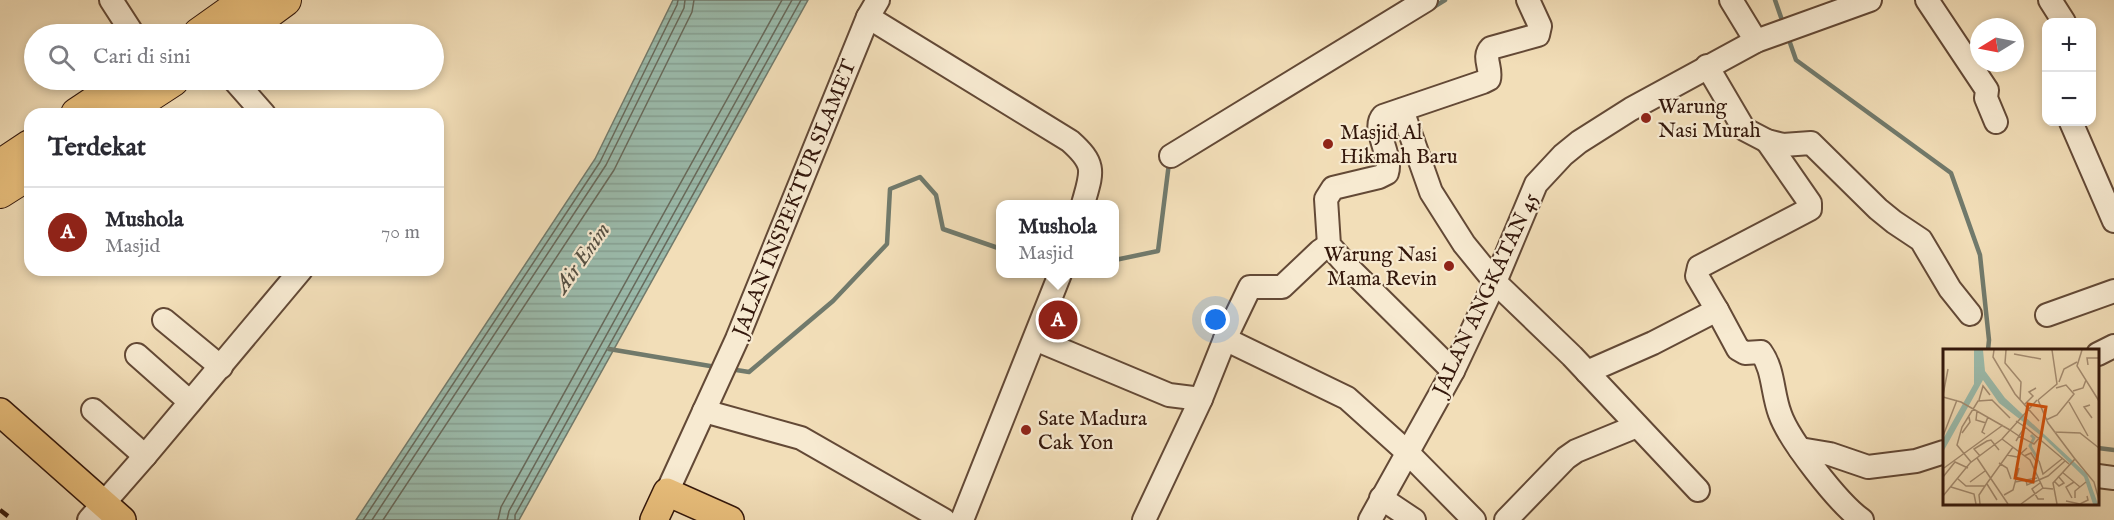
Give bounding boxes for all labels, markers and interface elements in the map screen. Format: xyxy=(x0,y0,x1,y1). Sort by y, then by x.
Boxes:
north arrow xyxy=(1970,18,2024,72)
map controls xyxy=(2042,18,2096,126)
button: + xyxy=(2042,18,2096,72)
search box xyxy=(24,24,444,90)
icon: search xyxy=(45,41,78,74)
text: Cari di sini xyxy=(93,43,191,71)
street label: JALAN INSPEKTUR SLAMET xyxy=(727,55,864,343)
button: − xyxy=(2042,72,2096,126)
place label: Warung Nasi Murah xyxy=(1658,94,1761,145)
marker: Warung Nasi Murah xyxy=(1639,111,1653,125)
place label: Masjid Al Hikmah Baru xyxy=(1340,120,1458,171)
text: Terdekat xyxy=(48,131,146,164)
marker: Masjid Al Hikmah Baru xyxy=(1321,137,1335,151)
street label: JALAN ANGKATAN 45 xyxy=(1427,188,1545,402)
popup xyxy=(996,200,1119,278)
text: Mushola xyxy=(105,206,184,234)
text: Mushola xyxy=(1018,213,1097,241)
water label: Air Enim xyxy=(547,217,617,301)
text: A xyxy=(61,220,74,245)
text: 70 m xyxy=(381,220,420,245)
text: Masjid xyxy=(105,234,160,259)
text: Masjid xyxy=(1018,241,1073,266)
place label: Warung Nasi Mama Revin xyxy=(1324,242,1437,293)
marker: Warung Nasi Mama Revin xyxy=(1442,259,1456,273)
pin: A xyxy=(1038,298,1078,342)
your location xyxy=(1201,305,1230,334)
inset map xyxy=(1943,349,2099,505)
place label: Sate Madura Cak Yon xyxy=(1038,406,1148,457)
marker: Sate Madura Cak Yon xyxy=(1019,423,1033,437)

